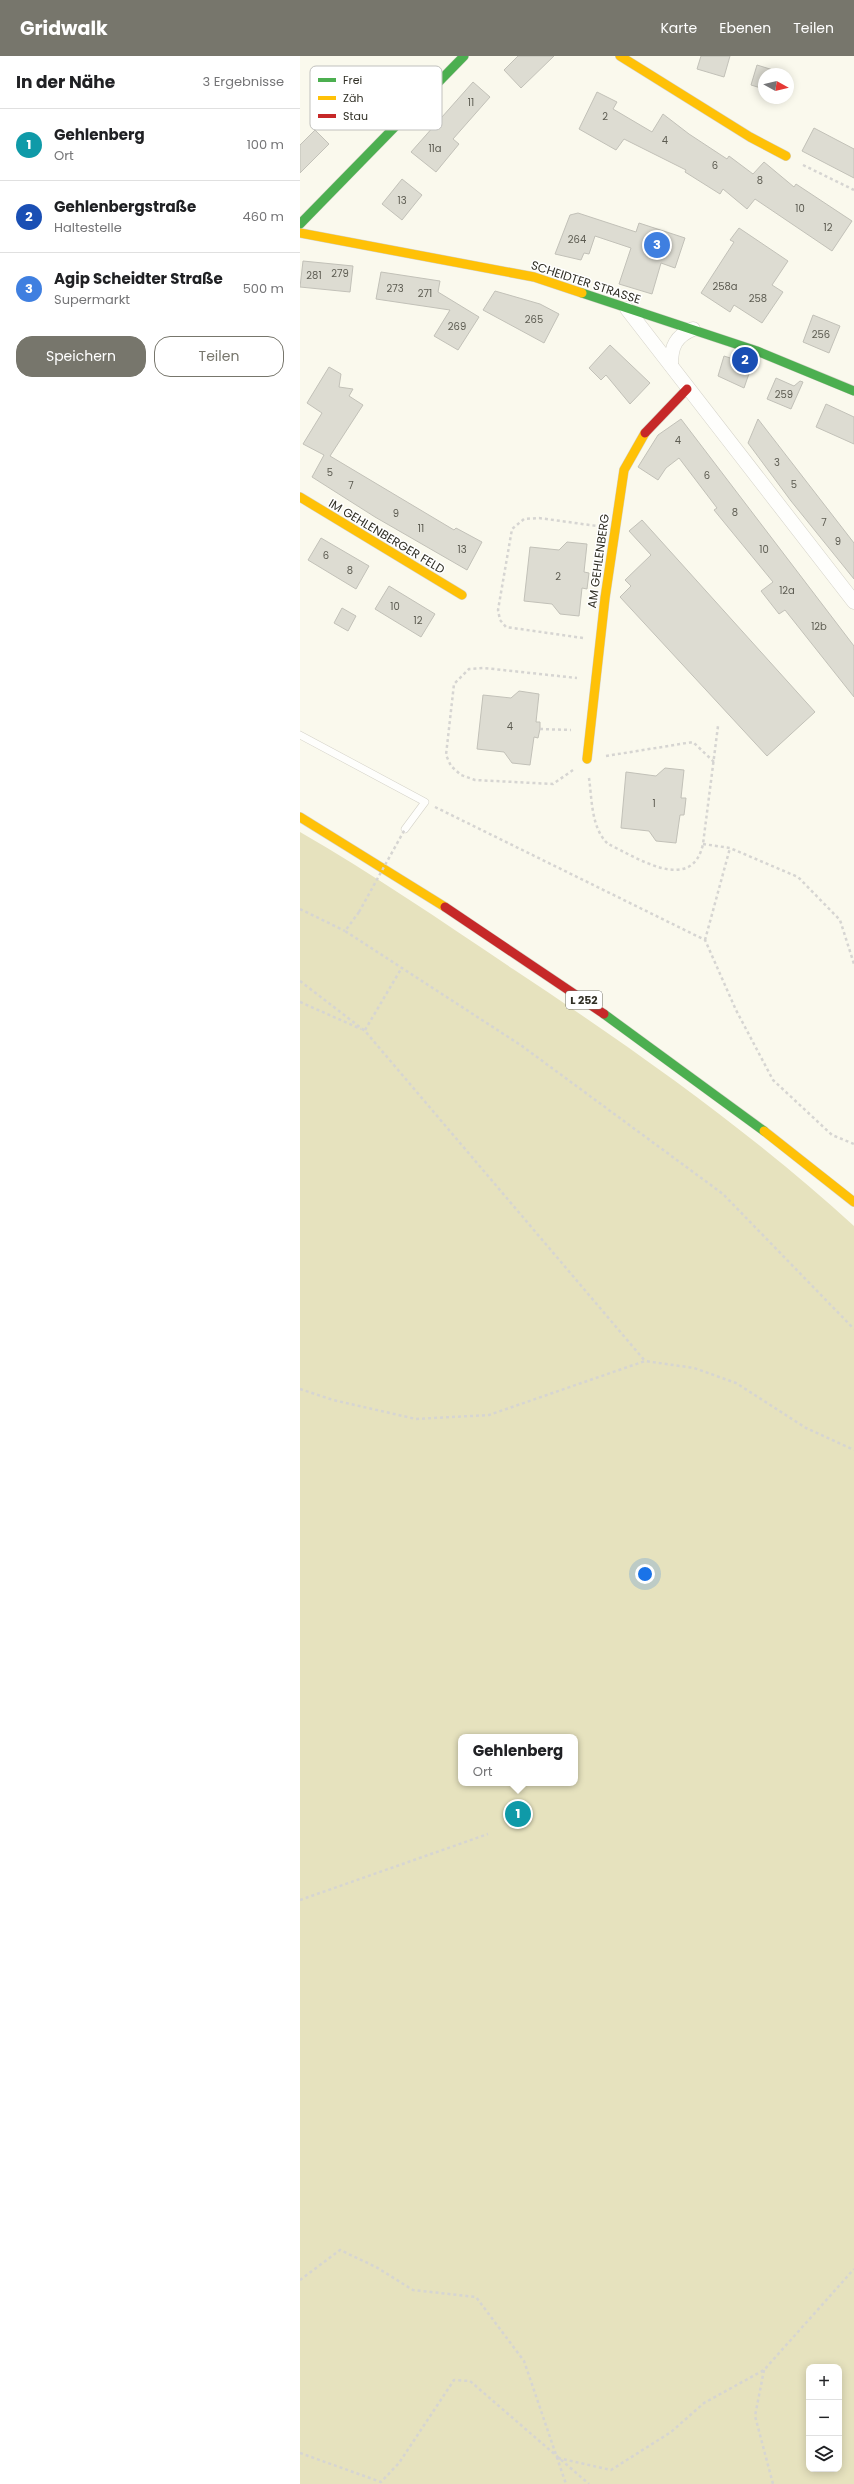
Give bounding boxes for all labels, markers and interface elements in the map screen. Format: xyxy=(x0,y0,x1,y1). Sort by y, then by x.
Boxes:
text: Gridwalk xyxy=(20,15,108,42)
text: Karte xyxy=(660,18,697,38)
text: Ebenen xyxy=(719,18,771,38)
text: Teilen xyxy=(793,18,834,38)
legend xyxy=(310,66,442,130)
north arrow xyxy=(758,68,794,104)
text: In der Nähe xyxy=(16,70,115,94)
text: 3 Ergebnisse xyxy=(203,72,284,91)
text: Frei xyxy=(343,72,362,88)
text: Zäh xyxy=(343,90,363,106)
house number: 11 xyxy=(468,95,474,110)
text: Stau xyxy=(343,108,368,124)
house number: 2 xyxy=(602,109,608,124)
text: Gehlenberg xyxy=(54,124,145,145)
house number: 4 xyxy=(662,133,668,148)
text: 1 xyxy=(27,135,31,154)
text: 100 m xyxy=(247,135,284,154)
house number: 11a xyxy=(428,141,442,156)
text: Ort xyxy=(54,146,74,165)
house number: 6 xyxy=(712,158,718,173)
house number: 8 xyxy=(757,173,763,188)
house number: 13 xyxy=(397,193,407,208)
text: Gehlenbergstraße xyxy=(54,196,196,217)
house number: 10 xyxy=(795,201,805,216)
text: 2 xyxy=(25,207,33,226)
text: 460 m xyxy=(243,207,284,226)
text: Haltestelle xyxy=(54,218,122,237)
house number: 12 xyxy=(824,220,833,235)
pin: 3 xyxy=(644,230,670,260)
house number: 264 xyxy=(568,232,586,247)
street label: SCHEIDTER STRASSE xyxy=(529,256,643,308)
house number: 279 xyxy=(331,266,349,281)
text: Agip Scheidter Straße xyxy=(54,268,223,289)
house number: 281 xyxy=(306,268,322,283)
text: 3 xyxy=(25,279,33,298)
text: 500 m xyxy=(243,279,284,298)
house number: 258a xyxy=(712,279,738,294)
house number: 273 xyxy=(386,281,404,296)
house number: 271 xyxy=(418,286,432,301)
text: Supermarkt xyxy=(54,290,130,309)
house number: 258 xyxy=(749,291,767,306)
house number: 265 xyxy=(525,312,543,327)
house number: 269 xyxy=(448,319,466,334)
house number: 256 xyxy=(812,327,830,342)
button: Speichern xyxy=(16,336,146,377)
button: Teilen xyxy=(154,336,284,377)
pin: 2 xyxy=(732,345,758,375)
house number: 259 xyxy=(775,387,793,402)
house number: 4 xyxy=(675,433,681,448)
house number: 3 xyxy=(774,455,780,470)
house number: 5 xyxy=(327,465,333,480)
house number: 6 xyxy=(704,468,710,483)
house number: 5 xyxy=(791,477,797,492)
house number: 7 xyxy=(348,478,354,493)
street label: IM GEHLENBERGER FELD xyxy=(326,495,448,577)
house number: 8 xyxy=(732,505,738,520)
house number: 9 xyxy=(393,506,399,521)
street label: AM GEHLENBERG xyxy=(583,513,613,609)
house number: 7 xyxy=(821,515,827,530)
house number: 11 xyxy=(418,521,424,536)
house number: 9 xyxy=(835,534,841,549)
house number: 13 xyxy=(457,542,467,557)
house number: 10 xyxy=(759,542,769,557)
house number: 6 xyxy=(323,548,329,563)
house number: 8 xyxy=(347,563,353,578)
house number: 2 xyxy=(555,569,561,584)
house number: 12a xyxy=(779,583,795,598)
house number: 10 xyxy=(390,599,400,614)
house number: 12 xyxy=(414,613,423,628)
house number: 12b xyxy=(811,619,827,634)
house number: 4 xyxy=(507,719,513,734)
house number: 1 xyxy=(652,796,656,811)
road number: L 252 xyxy=(566,991,602,1009)
your location xyxy=(635,1564,655,1584)
popup xyxy=(458,1734,578,1786)
text: Gehlenberg xyxy=(473,1740,563,1761)
text: Ort xyxy=(473,1762,493,1781)
pin: 1 xyxy=(505,1799,531,1829)
map controls xyxy=(806,2364,842,2472)
button: + xyxy=(806,2364,842,2400)
button: − xyxy=(806,2400,842,2436)
button: layers xyxy=(806,2436,842,2472)

